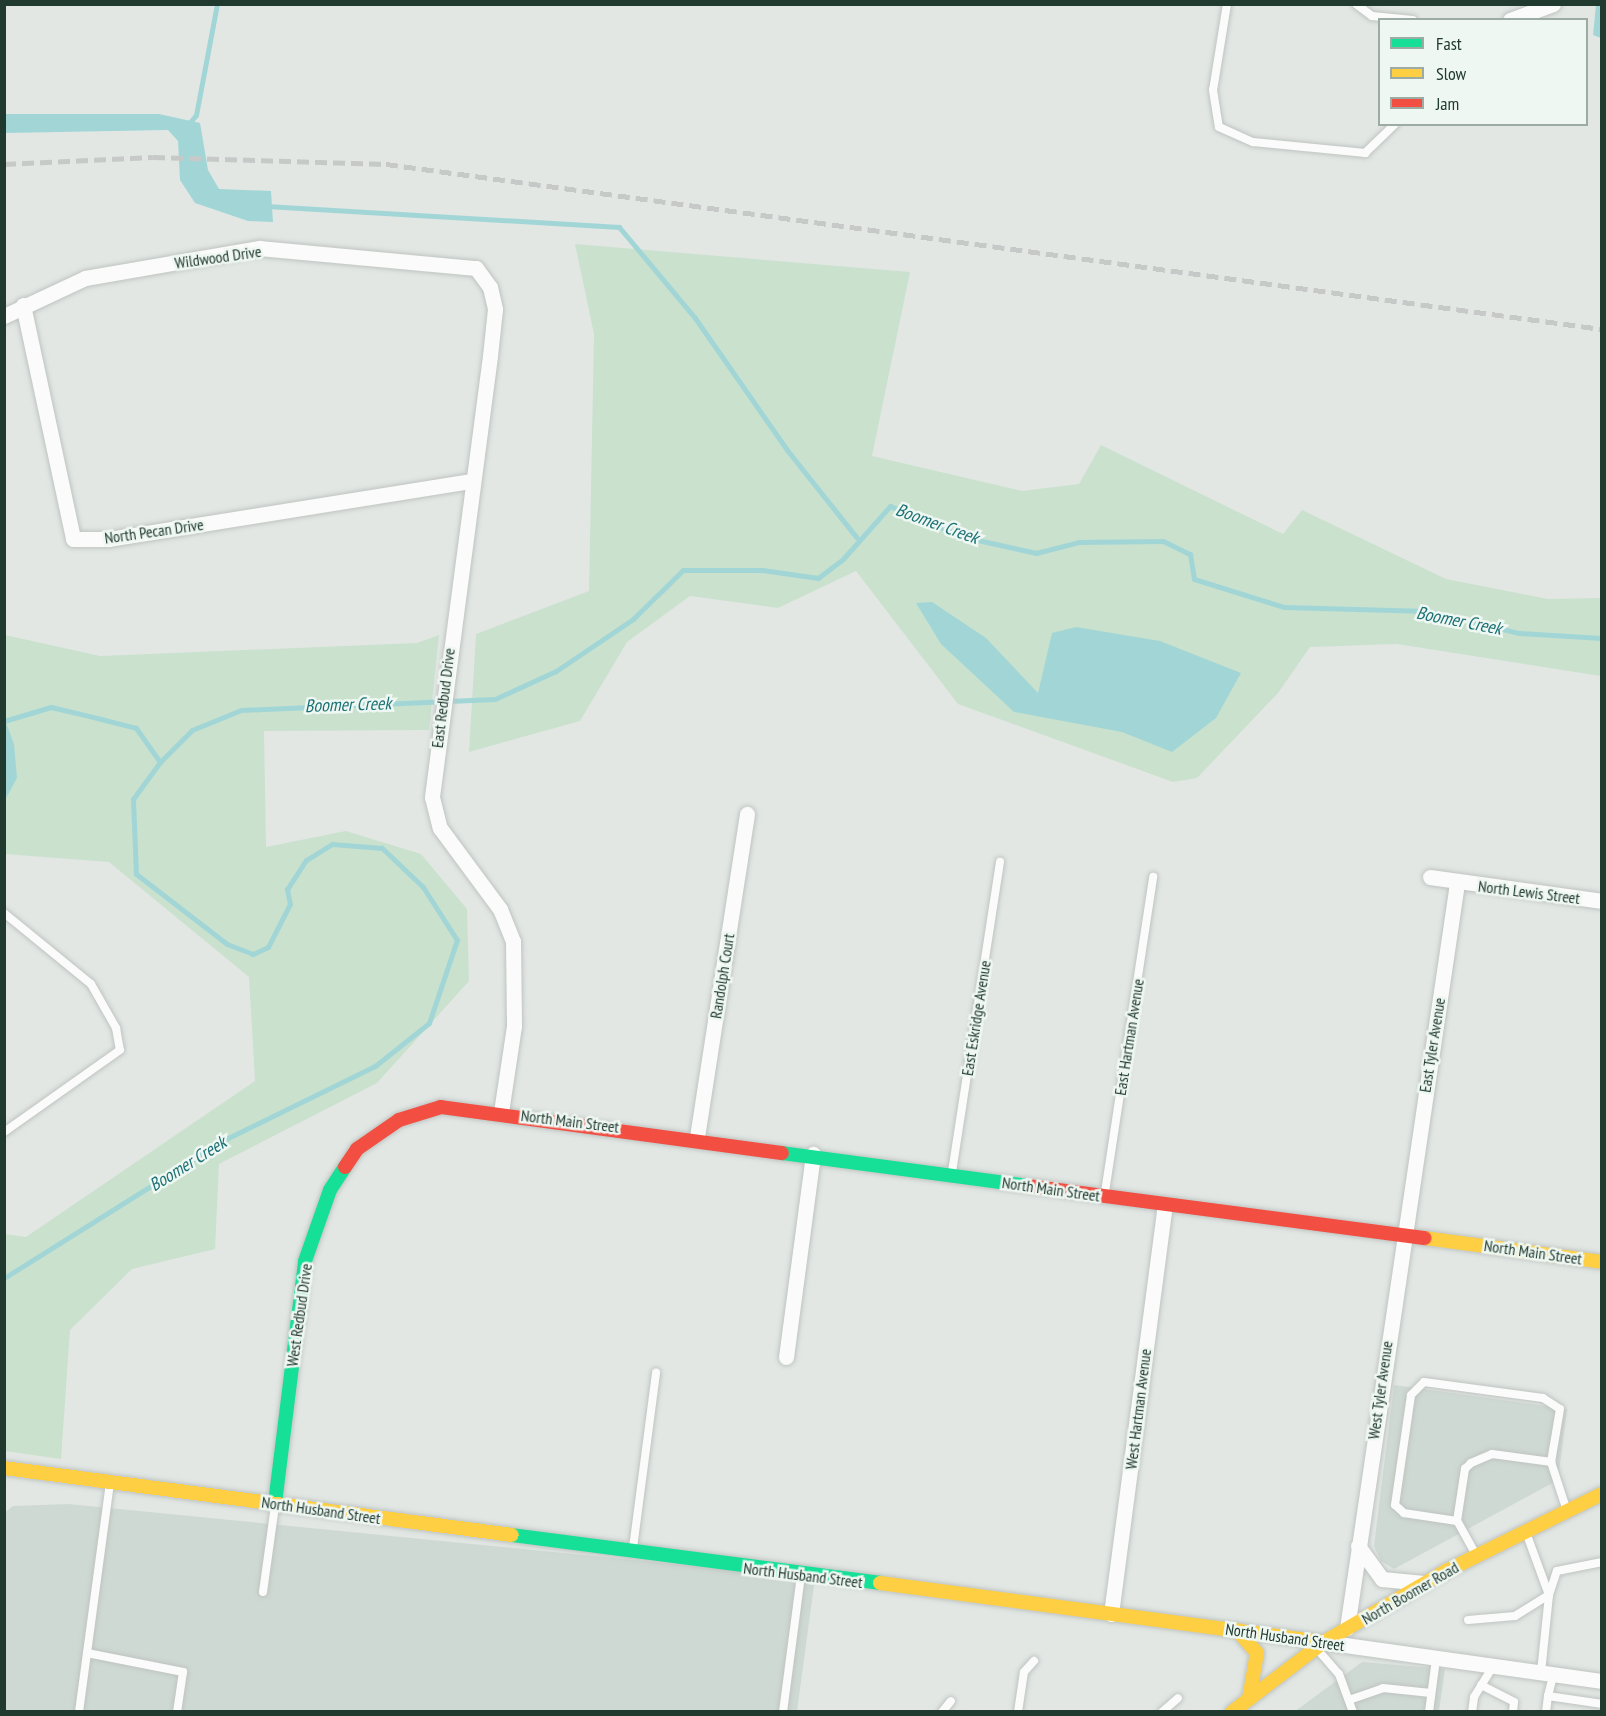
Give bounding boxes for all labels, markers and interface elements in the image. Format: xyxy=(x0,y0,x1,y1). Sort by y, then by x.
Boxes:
legend xyxy=(1378,18,1588,126)
text: Fast xyxy=(1436,32,1462,55)
text: Slow xyxy=(1436,62,1466,85)
text: Jam xyxy=(1436,92,1459,115)
street label: Wildwood Drive xyxy=(173,241,263,273)
water label: Boomer Creek xyxy=(893,499,981,549)
street label: North Pecan Drive xyxy=(103,515,205,547)
water label: Boomer Creek xyxy=(1414,602,1504,640)
street label: East Redbud Drive xyxy=(427,647,459,749)
water label: Boomer Creek xyxy=(304,693,392,717)
street label: North Lewis Street xyxy=(1477,876,1581,908)
street label: Randolph Court xyxy=(706,932,738,1020)
street label: East Eskridge Avenue xyxy=(957,959,995,1077)
street label: East Hartman Avenue xyxy=(1110,977,1148,1097)
street label: East Tyler Avenue xyxy=(1415,996,1449,1094)
street label: North Main Street xyxy=(520,1105,620,1137)
water label: Boomer Creek xyxy=(146,1132,230,1196)
street label: North Main Street xyxy=(1001,1173,1101,1205)
street label: North Main Street xyxy=(1483,1236,1583,1268)
street label: West Redbud Drive xyxy=(282,1262,316,1368)
street label: West Tyler Avenue xyxy=(1364,1339,1396,1441)
street label: West Hartman Avenue xyxy=(1121,1347,1155,1471)
street label: North Husband Street xyxy=(260,1492,382,1528)
street label: North Husband Street xyxy=(742,1558,864,1592)
street label: North Boomer Road xyxy=(1358,1558,1462,1628)
street label: North Husband Street xyxy=(1224,1619,1346,1655)

